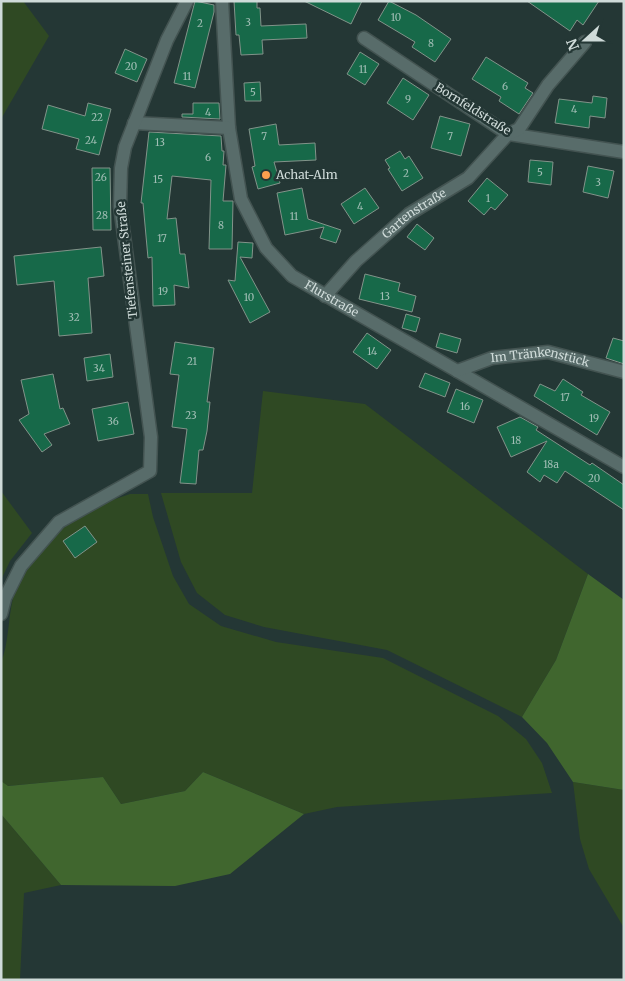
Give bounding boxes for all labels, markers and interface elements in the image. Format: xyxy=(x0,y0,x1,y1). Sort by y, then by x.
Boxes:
house number: 10 xyxy=(391,11,401,24)
north arrow xyxy=(560,15,610,65)
house number: 3 xyxy=(245,16,251,29)
house number: 2 xyxy=(197,17,203,30)
text: N xyxy=(562,36,583,53)
house number: 8 xyxy=(428,37,434,50)
house number: 20 xyxy=(125,60,137,73)
house number: 11 xyxy=(359,63,368,76)
house number: 11 xyxy=(183,70,192,83)
street label: Bornfeldstraße xyxy=(432,79,514,138)
house number: 6 xyxy=(502,80,508,93)
house number: 5 xyxy=(250,86,256,99)
house number: 9 xyxy=(405,93,411,106)
house number: 4 xyxy=(571,103,577,116)
house number: 4 xyxy=(205,106,211,119)
house number: 22 xyxy=(91,111,103,124)
house number: 7 xyxy=(261,130,267,143)
house number: 7 xyxy=(447,130,453,143)
house number: 24 xyxy=(85,134,97,147)
house number: 13 xyxy=(155,136,165,149)
house number: 6 xyxy=(205,151,211,164)
house number: 5 xyxy=(537,166,543,179)
place label: Achat-Alm xyxy=(275,167,338,182)
house number: 2 xyxy=(403,167,409,180)
marker: Achat-Alm xyxy=(260,169,272,181)
house number: 26 xyxy=(95,171,107,184)
house number: 15 xyxy=(153,173,163,186)
house number: 3 xyxy=(595,176,601,189)
street label: Gartenstraße xyxy=(379,185,449,241)
house number: 1 xyxy=(486,192,491,205)
house number: 4 xyxy=(357,200,363,213)
street label: Tiefensteiner Straße xyxy=(113,201,140,319)
house number: 28 xyxy=(96,209,108,222)
house number: 11 xyxy=(290,210,299,223)
house number: 8 xyxy=(218,219,224,232)
house number: 17 xyxy=(157,232,167,245)
street label: Flurstraße xyxy=(302,277,362,320)
house number: 19 xyxy=(158,285,168,298)
house number: 13 xyxy=(380,290,390,303)
house number: 10 xyxy=(244,291,254,304)
house number: 32 xyxy=(68,311,80,324)
street label: Im Tränkenstück xyxy=(490,344,591,370)
house number: 14 xyxy=(367,345,377,358)
house number: 21 xyxy=(187,355,198,368)
house number: 34 xyxy=(93,362,105,375)
house number: 17 xyxy=(560,391,570,404)
house number: 16 xyxy=(460,400,470,413)
house number: 23 xyxy=(185,409,197,422)
house number: 19 xyxy=(589,412,599,425)
house number: 36 xyxy=(107,415,119,428)
house number: 18 xyxy=(511,434,521,447)
house number: 18a xyxy=(543,458,559,471)
house number: 20 xyxy=(588,472,600,485)

